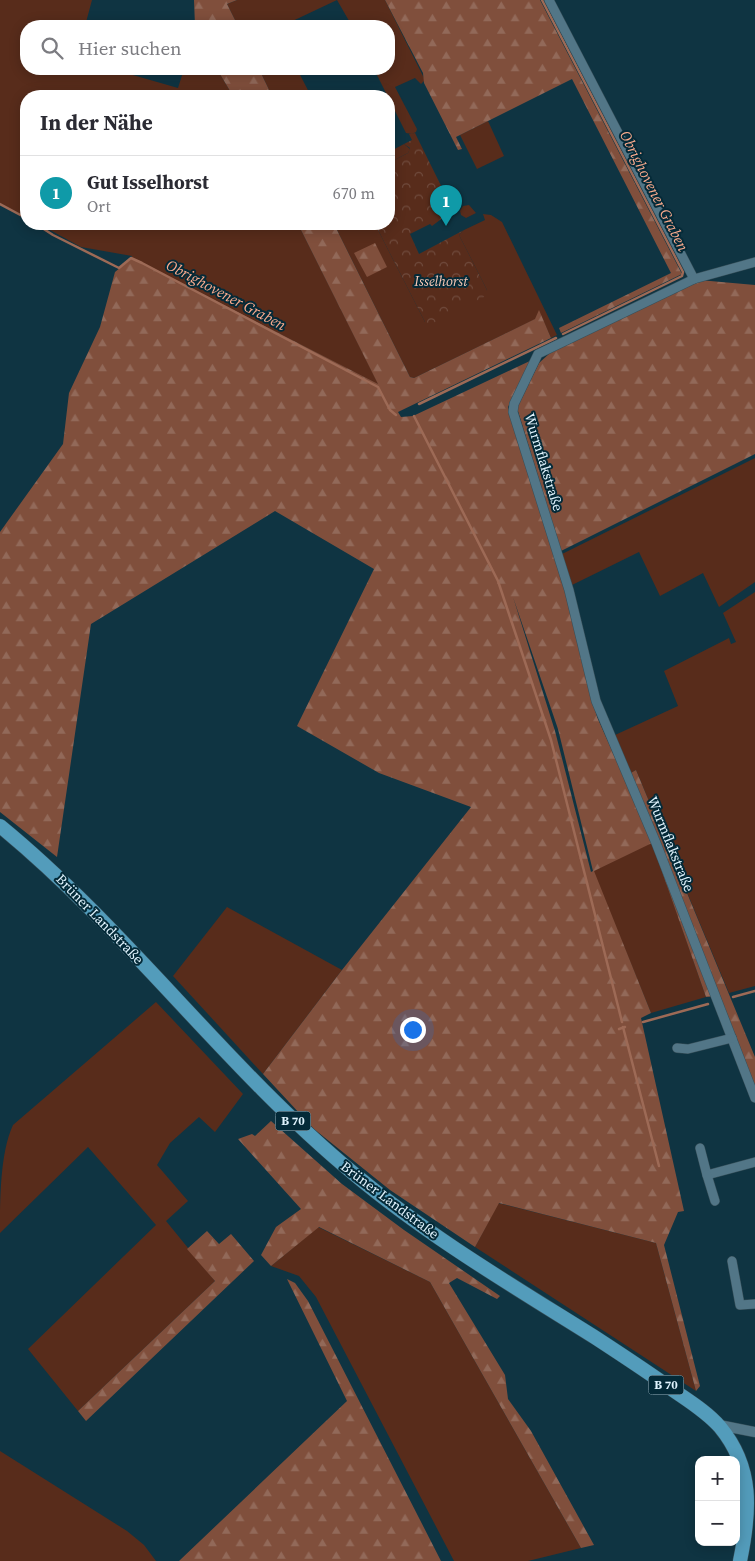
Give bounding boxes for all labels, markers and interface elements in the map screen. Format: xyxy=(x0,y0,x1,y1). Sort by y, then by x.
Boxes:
search box xyxy=(20,20,395,75)
icon: search xyxy=(38,34,66,62)
text: Hier suchen xyxy=(78,35,182,61)
text: In der Nähe xyxy=(40,108,153,137)
water label: Obrighovener Graben xyxy=(615,127,694,255)
text: Gut Isselhorst xyxy=(87,169,209,195)
text: 1 xyxy=(52,182,60,204)
text: 670 m xyxy=(333,182,375,204)
pin: 1 xyxy=(430,185,462,226)
text: Ort xyxy=(87,195,111,217)
water label: Obrighovener Graben xyxy=(163,254,290,335)
park label: Isselhorst xyxy=(413,271,469,291)
street label: Wurmflakstraße xyxy=(520,411,568,513)
street label: Wurmflakstraße xyxy=(643,793,699,895)
street label: Brüner Landstraße xyxy=(52,869,148,969)
your location xyxy=(400,1017,426,1043)
road number: B 70 xyxy=(276,1112,310,1130)
street label: Brüner Landstraße xyxy=(337,1156,443,1244)
road number: B 70 xyxy=(648,1376,684,1394)
map controls xyxy=(695,1456,740,1546)
button: + xyxy=(695,1456,740,1501)
button: − xyxy=(695,1501,740,1546)

